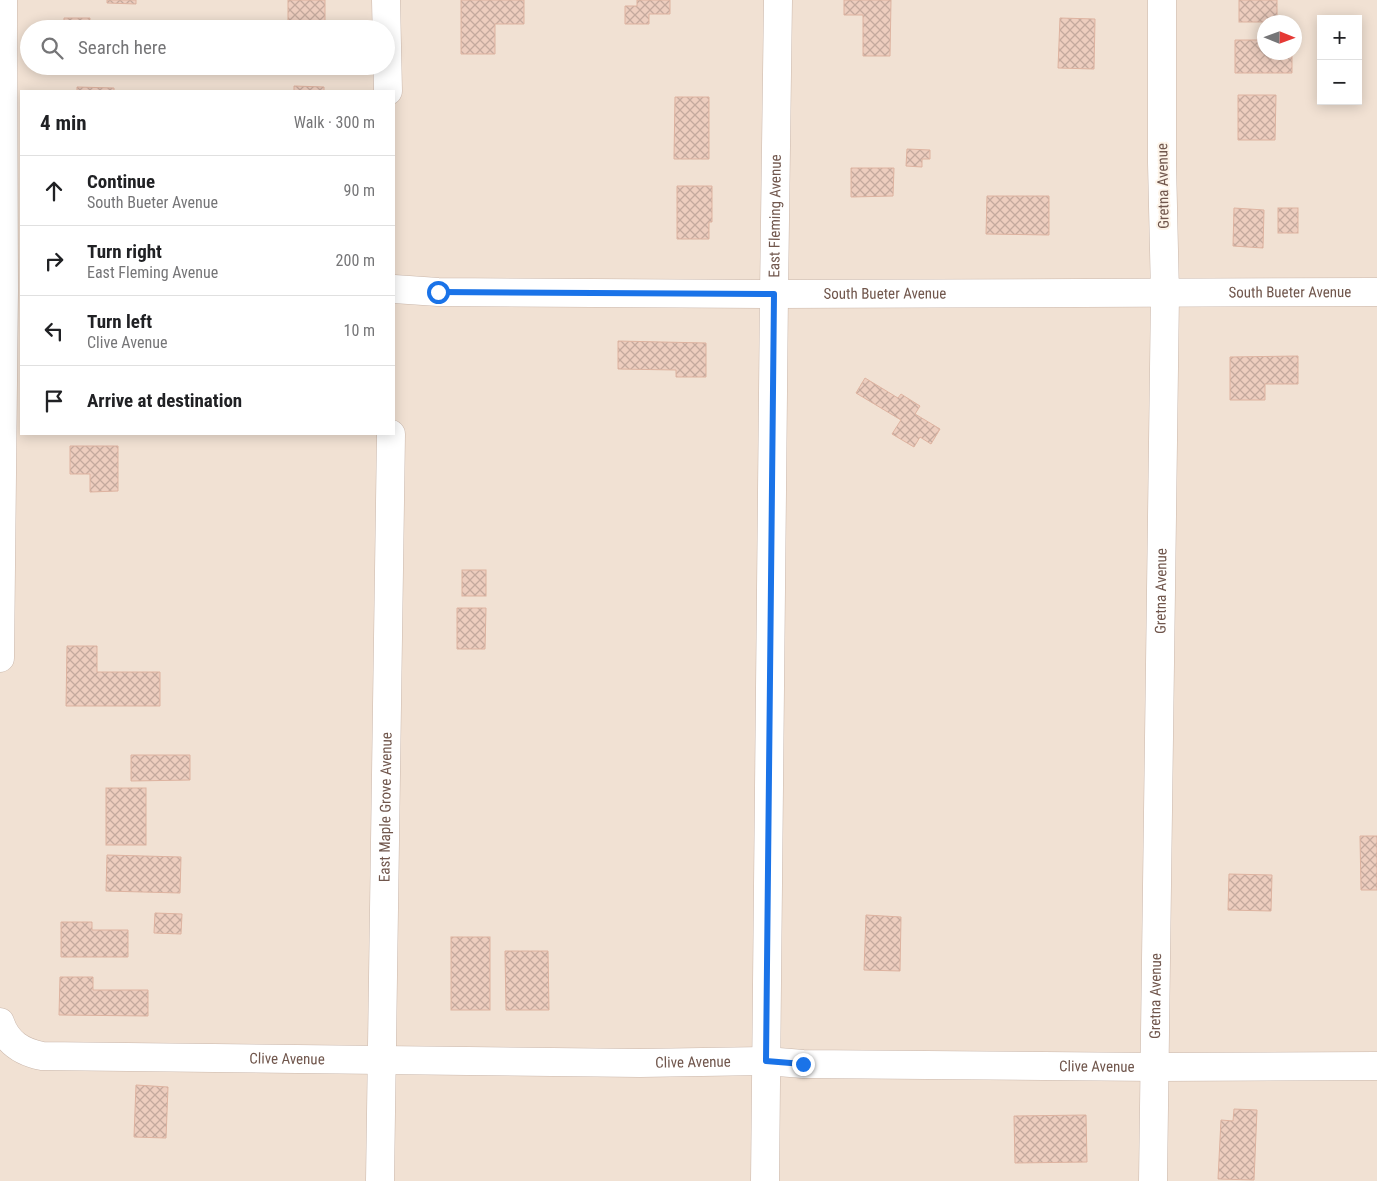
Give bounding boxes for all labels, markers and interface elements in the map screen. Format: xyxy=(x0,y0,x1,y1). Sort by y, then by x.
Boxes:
north arrow xyxy=(1257,15,1302,60)
map controls xyxy=(1317,15,1362,105)
button: + xyxy=(1317,15,1362,60)
search box xyxy=(20,20,395,75)
icon: search xyxy=(38,34,66,62)
text: Search here xyxy=(78,36,166,59)
button: − xyxy=(1317,60,1362,105)
text: 4 min xyxy=(40,111,87,135)
text: Walk · 300 m xyxy=(294,113,375,132)
street label: Gretna Avenue xyxy=(1153,143,1173,229)
street label: East Fleming Avenue xyxy=(765,154,785,278)
text: Continue xyxy=(87,170,155,193)
icon: ahead xyxy=(40,177,68,205)
text: 90 m xyxy=(343,181,375,200)
text: South Bueter Avenue xyxy=(87,193,218,212)
text: Turn right xyxy=(87,240,162,263)
icon: right xyxy=(40,247,68,275)
text: 200 m xyxy=(336,251,375,270)
text: East Fleming Avenue xyxy=(87,263,218,282)
route start xyxy=(427,281,450,304)
street label: South Bueter Avenue xyxy=(1228,283,1351,301)
street label: South Bueter Avenue xyxy=(823,284,946,303)
text: Turn left xyxy=(87,310,152,333)
icon: left xyxy=(40,317,68,345)
text: 10 m xyxy=(343,321,375,340)
text: Clive Avenue xyxy=(87,333,167,352)
icon: arrive xyxy=(40,387,68,415)
text: Arrive at destination xyxy=(87,389,242,412)
street label: Gretna Avenue xyxy=(1151,548,1171,634)
street label: East Maple Grove Avenue xyxy=(375,732,396,882)
street label: Gretna Avenue xyxy=(1146,953,1165,1039)
street label: Clive Avenue xyxy=(249,1049,325,1068)
street label: Clive Avenue xyxy=(655,1053,731,1072)
route end xyxy=(792,1053,815,1076)
street label: Clive Avenue xyxy=(1059,1057,1135,1076)

